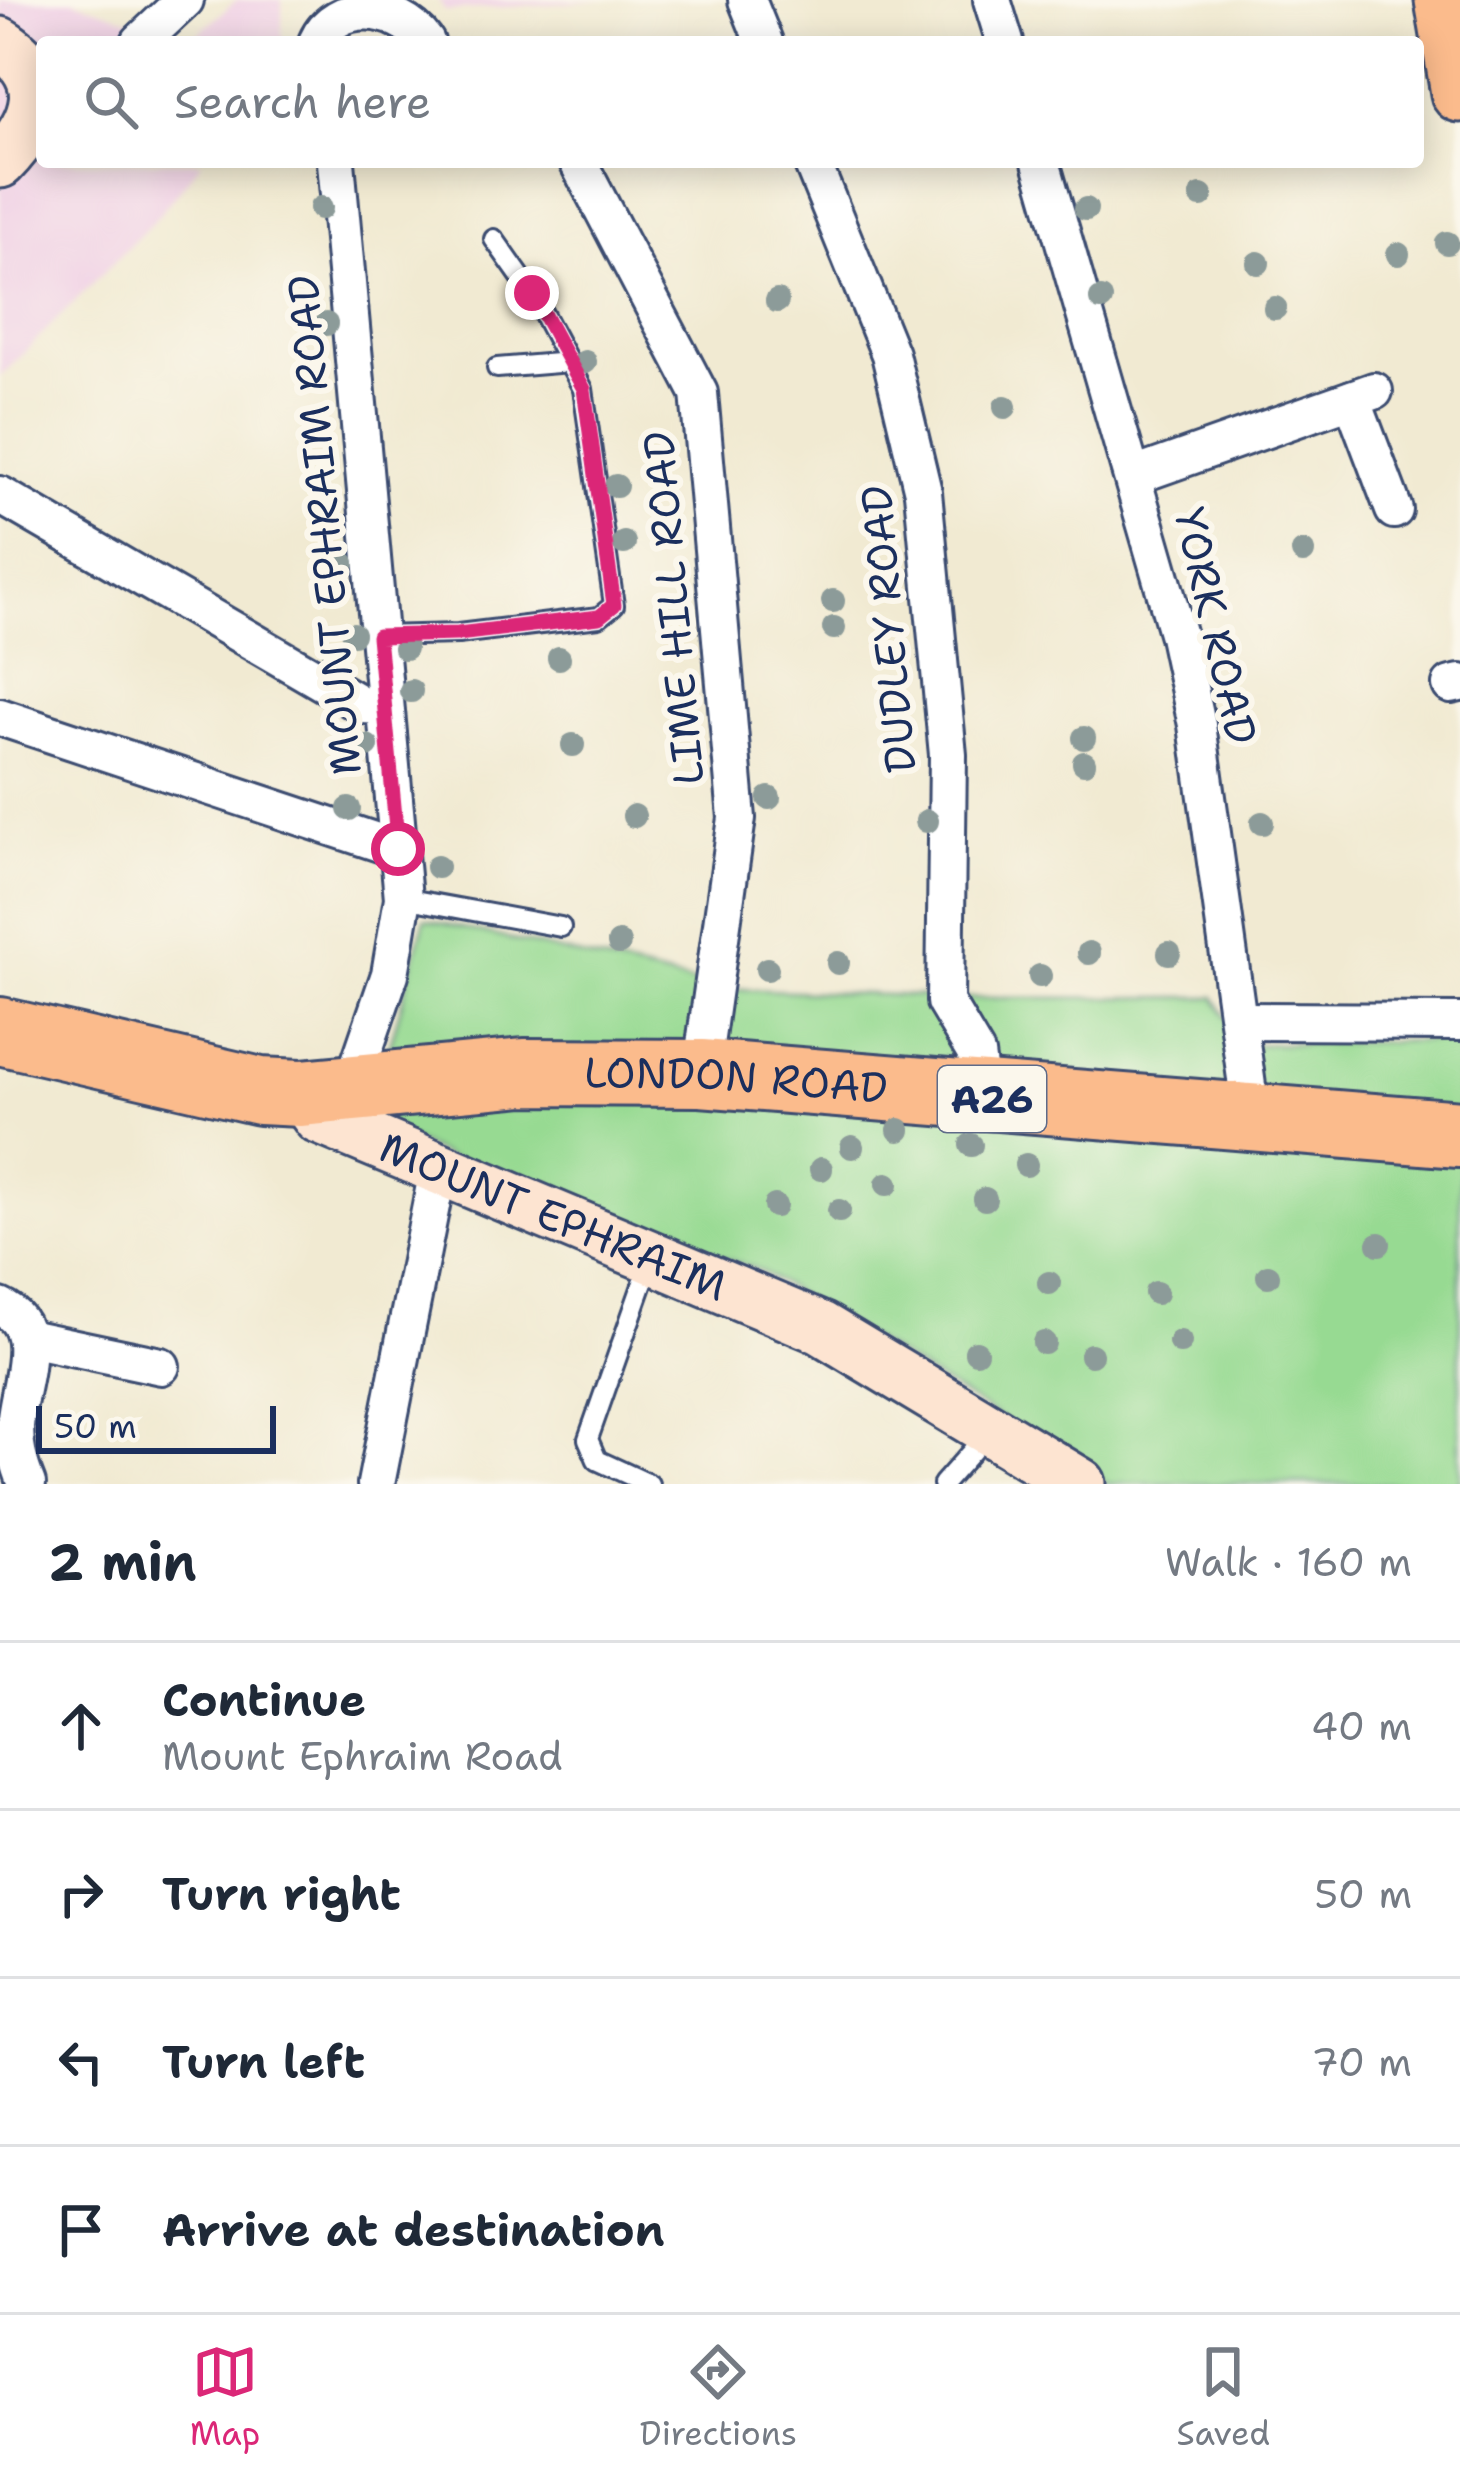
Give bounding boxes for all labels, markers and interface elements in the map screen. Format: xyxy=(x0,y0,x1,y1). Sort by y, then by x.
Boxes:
search box xyxy=(36,36,1424,168)
icon: search xyxy=(78,69,144,135)
text: Search here xyxy=(174,72,431,132)
route end xyxy=(505,266,559,320)
street label: MOUNT EPHRAIM ROAD xyxy=(274,273,374,777)
street label: LIME HILL ROAD xyxy=(630,429,716,787)
street label: DUDLEY ROAD xyxy=(848,483,928,775)
street label: YORK ROAD xyxy=(1162,502,1270,750)
route start xyxy=(371,822,425,876)
street label: LONDON ROAD xyxy=(584,1044,890,1116)
road number: A26 xyxy=(938,1066,1046,1132)
street label: MOUNT EPHRAIM xyxy=(372,1119,735,1314)
scale bar xyxy=(36,1400,276,1453)
text: 50 m xyxy=(54,1404,137,1449)
text: 2 min xyxy=(48,1528,197,1596)
text: Walk · 160 m xyxy=(1165,1536,1412,1588)
text: Continue xyxy=(162,1670,366,1730)
icon: ahead xyxy=(48,1693,114,1759)
text: 40 m xyxy=(1311,1700,1412,1752)
text: Mount Ephraim Road xyxy=(162,1730,563,1782)
icon: right xyxy=(48,1861,114,1927)
text: Turn right xyxy=(162,1864,401,1924)
text: 50 m xyxy=(1314,1868,1412,1920)
icon: left xyxy=(48,2029,114,2095)
text: Turn left xyxy=(162,2032,365,2092)
text: 70 m xyxy=(1311,2036,1412,2088)
icon: arrive xyxy=(48,2197,114,2263)
text: Arrive at destination xyxy=(162,2200,665,2260)
tab: Map xyxy=(190,2339,260,2456)
tab: Directions xyxy=(640,2339,797,2456)
tab: Saved xyxy=(1177,2339,1270,2456)

